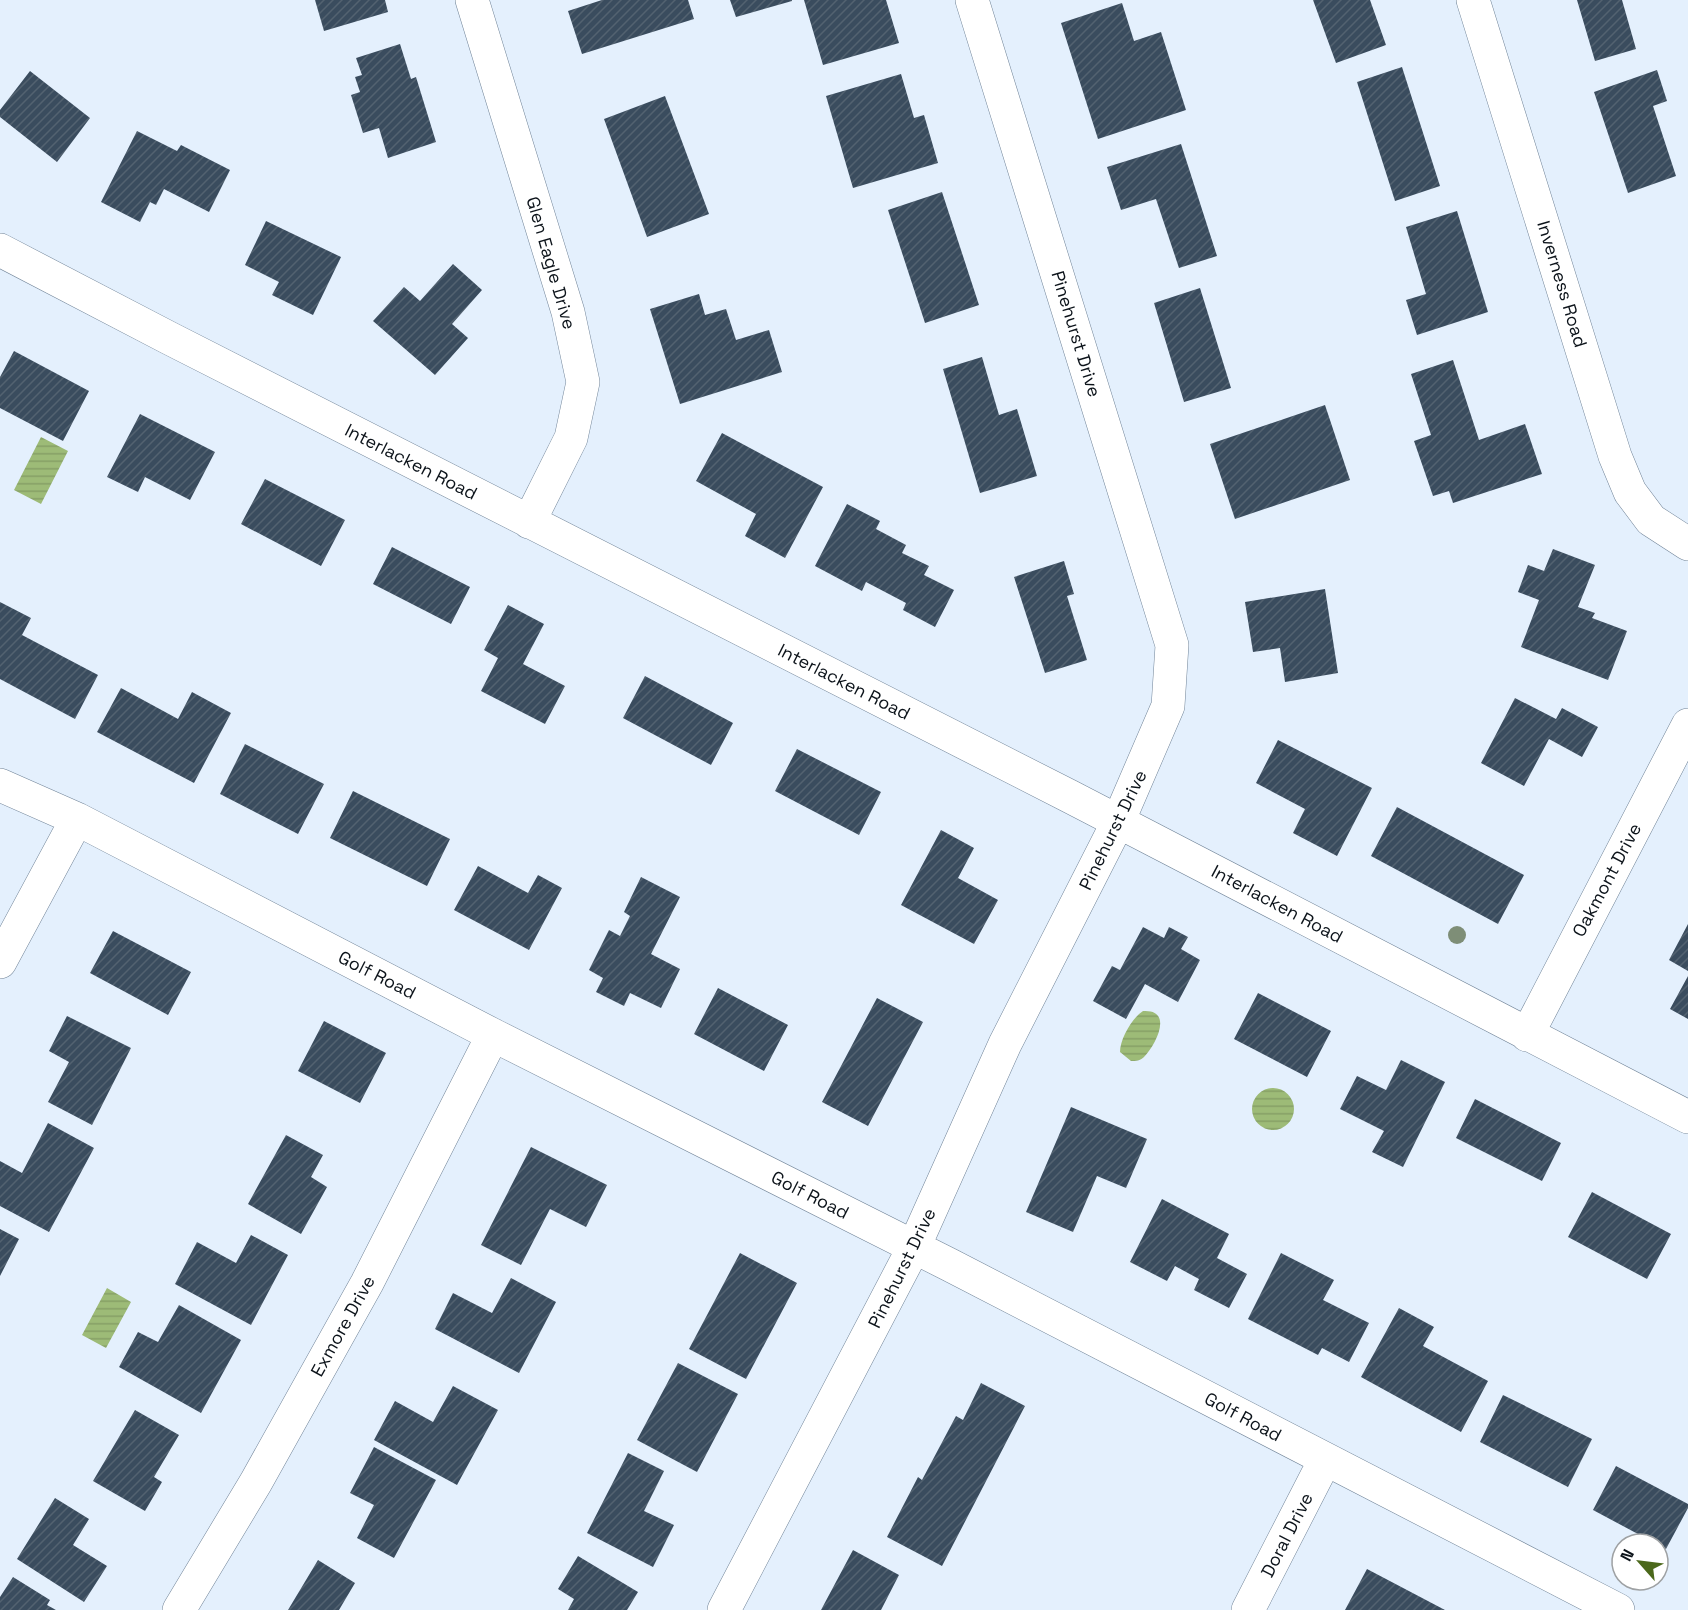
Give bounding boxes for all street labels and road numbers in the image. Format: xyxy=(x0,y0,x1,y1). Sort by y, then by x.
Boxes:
street label: Glen Eagle Drive xyxy=(522,194,581,332)
street label: Inverness Road xyxy=(1532,218,1593,350)
street label: Pinehurst Drive xyxy=(1046,268,1107,400)
street label: Interlacken Road xyxy=(341,418,481,505)
street label: Interlacken Road xyxy=(774,638,914,725)
street label: Pinehurst Drive xyxy=(1074,766,1152,894)
street label: Oakmont Drive xyxy=(1567,819,1646,941)
street label: Interlacken Road xyxy=(1208,859,1347,948)
street label: Golf Road xyxy=(335,945,420,1004)
street label: Golf Road xyxy=(768,1165,853,1224)
street label: Pinehurst Drive xyxy=(863,1204,941,1332)
street label: Exmore Drive xyxy=(305,1271,380,1380)
street label: Golf Road xyxy=(1201,1387,1286,1446)
street label: Doral Drive xyxy=(1255,1489,1318,1581)

